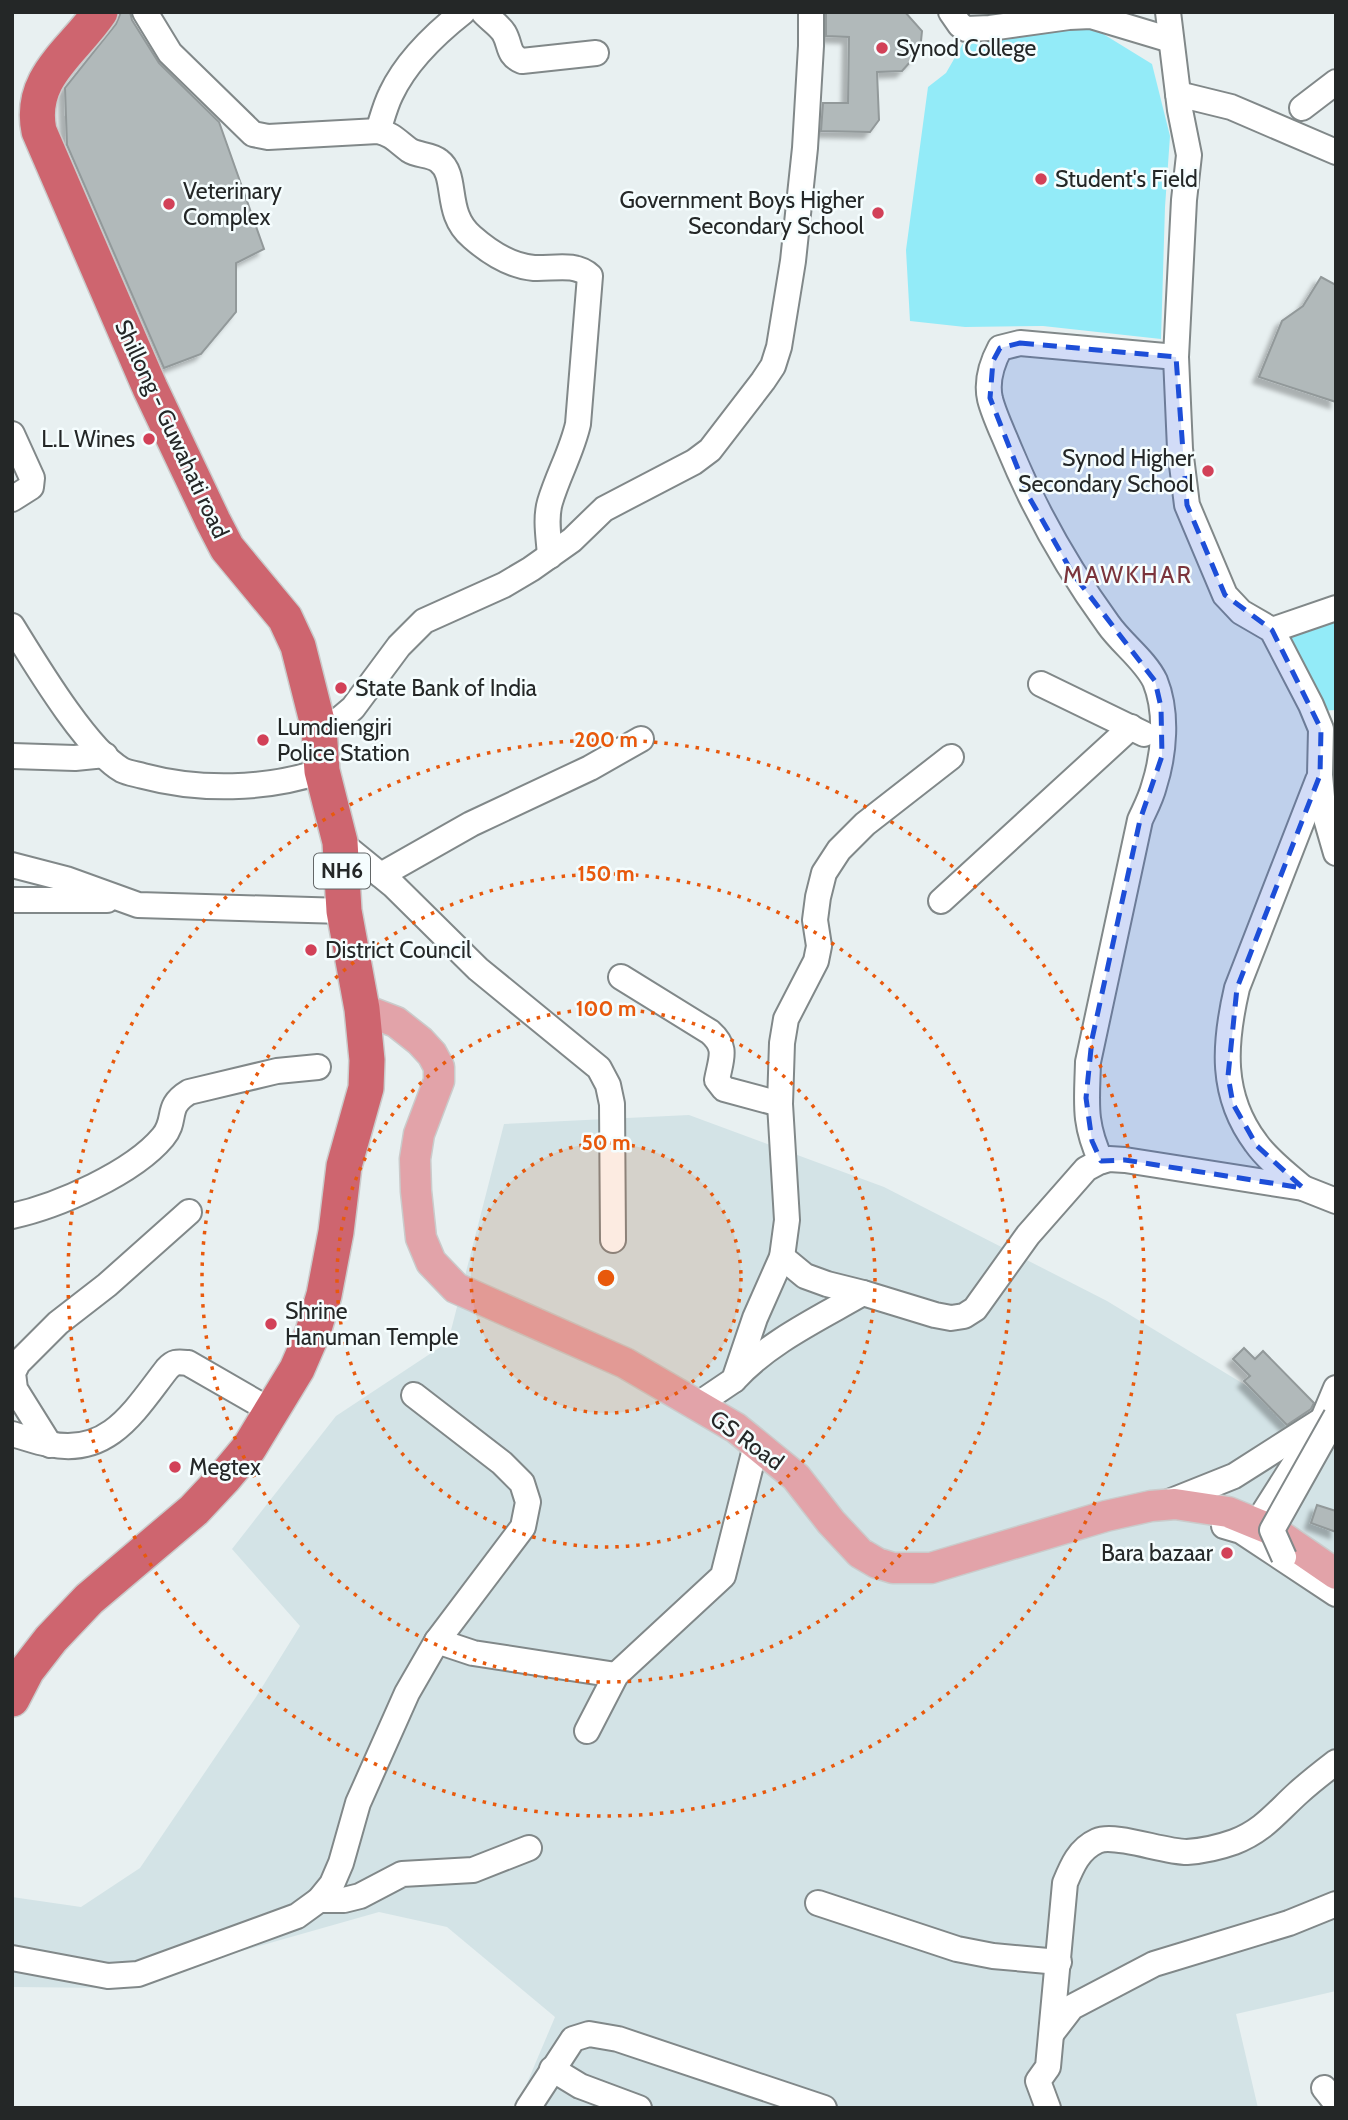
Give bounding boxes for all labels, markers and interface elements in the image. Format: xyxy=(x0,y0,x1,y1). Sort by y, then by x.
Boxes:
place label: Synod College xyxy=(896,34,1037,62)
marker: Synod College xyxy=(874,40,890,56)
place label: Student's Field xyxy=(1055,165,1198,193)
marker: Student's Field xyxy=(1033,171,1049,187)
place label: Veterinary Complex xyxy=(183,177,282,231)
place label: Government Boys Higher Secondary School xyxy=(619,186,865,240)
marker: Veterinary Complex xyxy=(161,196,177,212)
marker: Government Boys Higher Secondary School xyxy=(870,205,886,221)
street label: Shillong - Guwahati road xyxy=(109,315,235,543)
place label: L.L Wines xyxy=(41,425,135,453)
marker: L.L Wines xyxy=(141,431,157,447)
place label: Synod Higher Secondary School xyxy=(1018,444,1195,498)
marker: Synod Higher Secondary School xyxy=(1200,463,1216,479)
district label: MAWKHAR xyxy=(1063,560,1193,589)
place label: State Bank of India xyxy=(355,674,537,702)
marker: State Bank of India xyxy=(333,680,349,696)
place label: Lumdiengjri Police Station xyxy=(277,713,410,767)
text: 200 m xyxy=(574,727,638,752)
marker: Lumdiengjri Police Station xyxy=(255,732,271,748)
road number: NH6 xyxy=(314,854,370,888)
text: 150 m xyxy=(578,861,634,886)
place label: District Council xyxy=(325,936,472,964)
marker: District Council xyxy=(303,942,319,958)
text: 100 m xyxy=(576,996,636,1021)
text: 50 m xyxy=(581,1130,631,1155)
centre of rings xyxy=(594,1266,618,1290)
place label: Shrine Hanuman Temple xyxy=(285,1297,459,1351)
marker: Shrine Hanuman Temple xyxy=(263,1316,279,1332)
street label: GS Road xyxy=(705,1404,789,1476)
place label: Megtex xyxy=(189,1453,261,1481)
marker: Megtex xyxy=(167,1459,183,1475)
place label: Bara bazaar xyxy=(1101,1539,1214,1567)
marker: Bara bazaar xyxy=(1219,1545,1235,1561)

